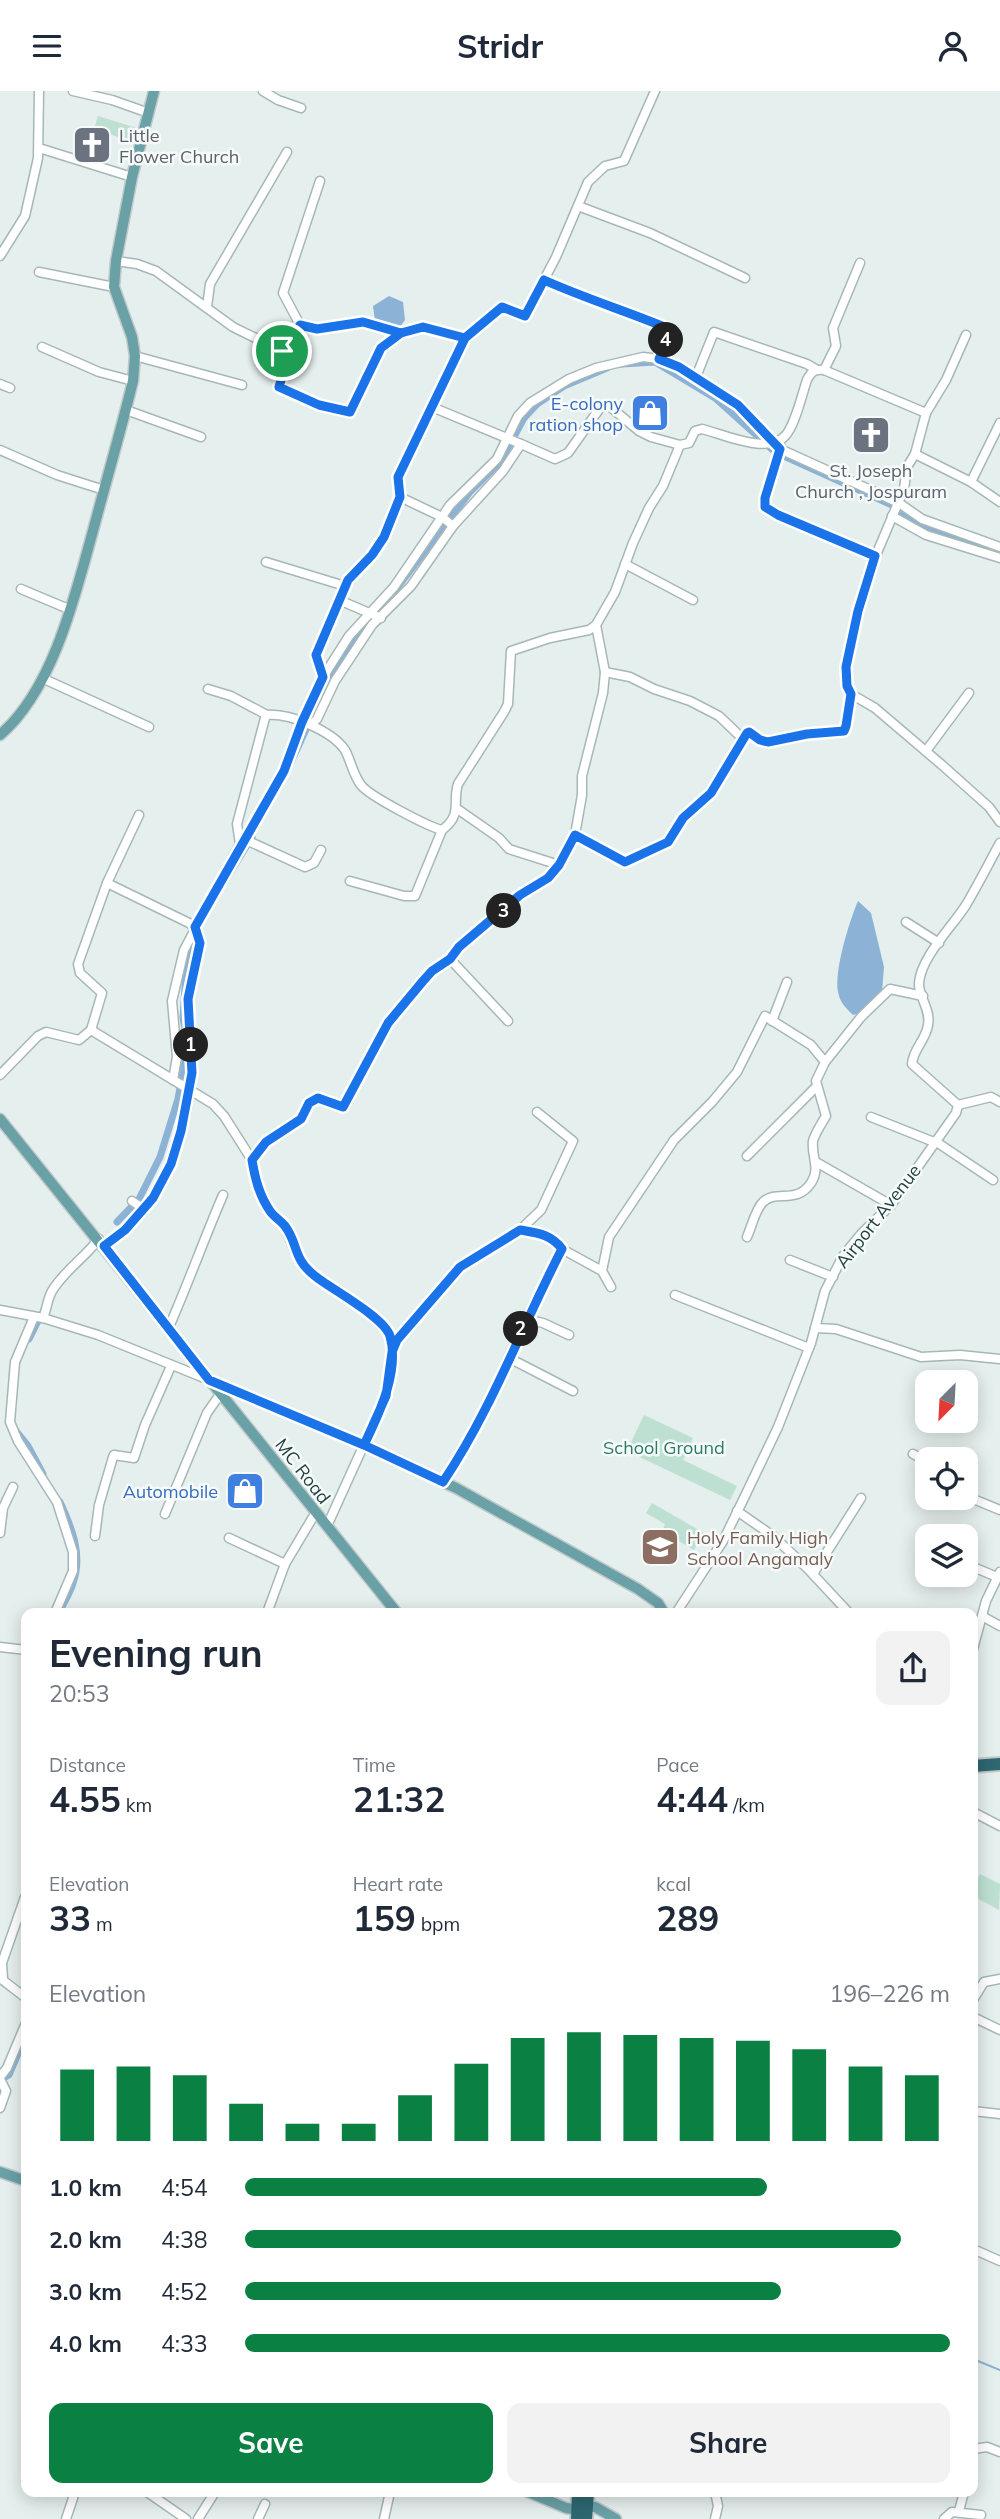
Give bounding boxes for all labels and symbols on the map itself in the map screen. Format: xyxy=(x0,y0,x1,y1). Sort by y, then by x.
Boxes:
church icon: Little Flower Church xyxy=(71,124,113,166)
place label: Little Flower Church xyxy=(119,124,239,168)
pin xyxy=(252,321,312,381)
pin: 4 xyxy=(648,323,684,357)
place label: E-colony ration shop xyxy=(529,392,623,436)
shop icon: E-colony ration shop xyxy=(629,392,671,434)
church icon: St. Joseph Church , Jospuram xyxy=(850,414,892,456)
place label: St. Joseph Church , Jospuram xyxy=(795,459,947,503)
pin: 3 xyxy=(486,893,522,929)
pin: 1 xyxy=(174,1027,208,1063)
street label: Airport Avenue xyxy=(830,1159,926,1273)
pin: 2 xyxy=(504,1311,538,1347)
north arrow xyxy=(915,1370,978,1433)
street label: MC Road xyxy=(270,1434,336,1508)
park label: School Ground xyxy=(603,1436,725,1459)
shop icon: Automobile xyxy=(224,1470,266,1512)
place label: Automobile xyxy=(123,1480,218,1503)
school or university icon: Holy Family High School Angamaly xyxy=(639,1526,681,1568)
place label: Holy Family High School Angamaly xyxy=(687,1526,834,1570)

